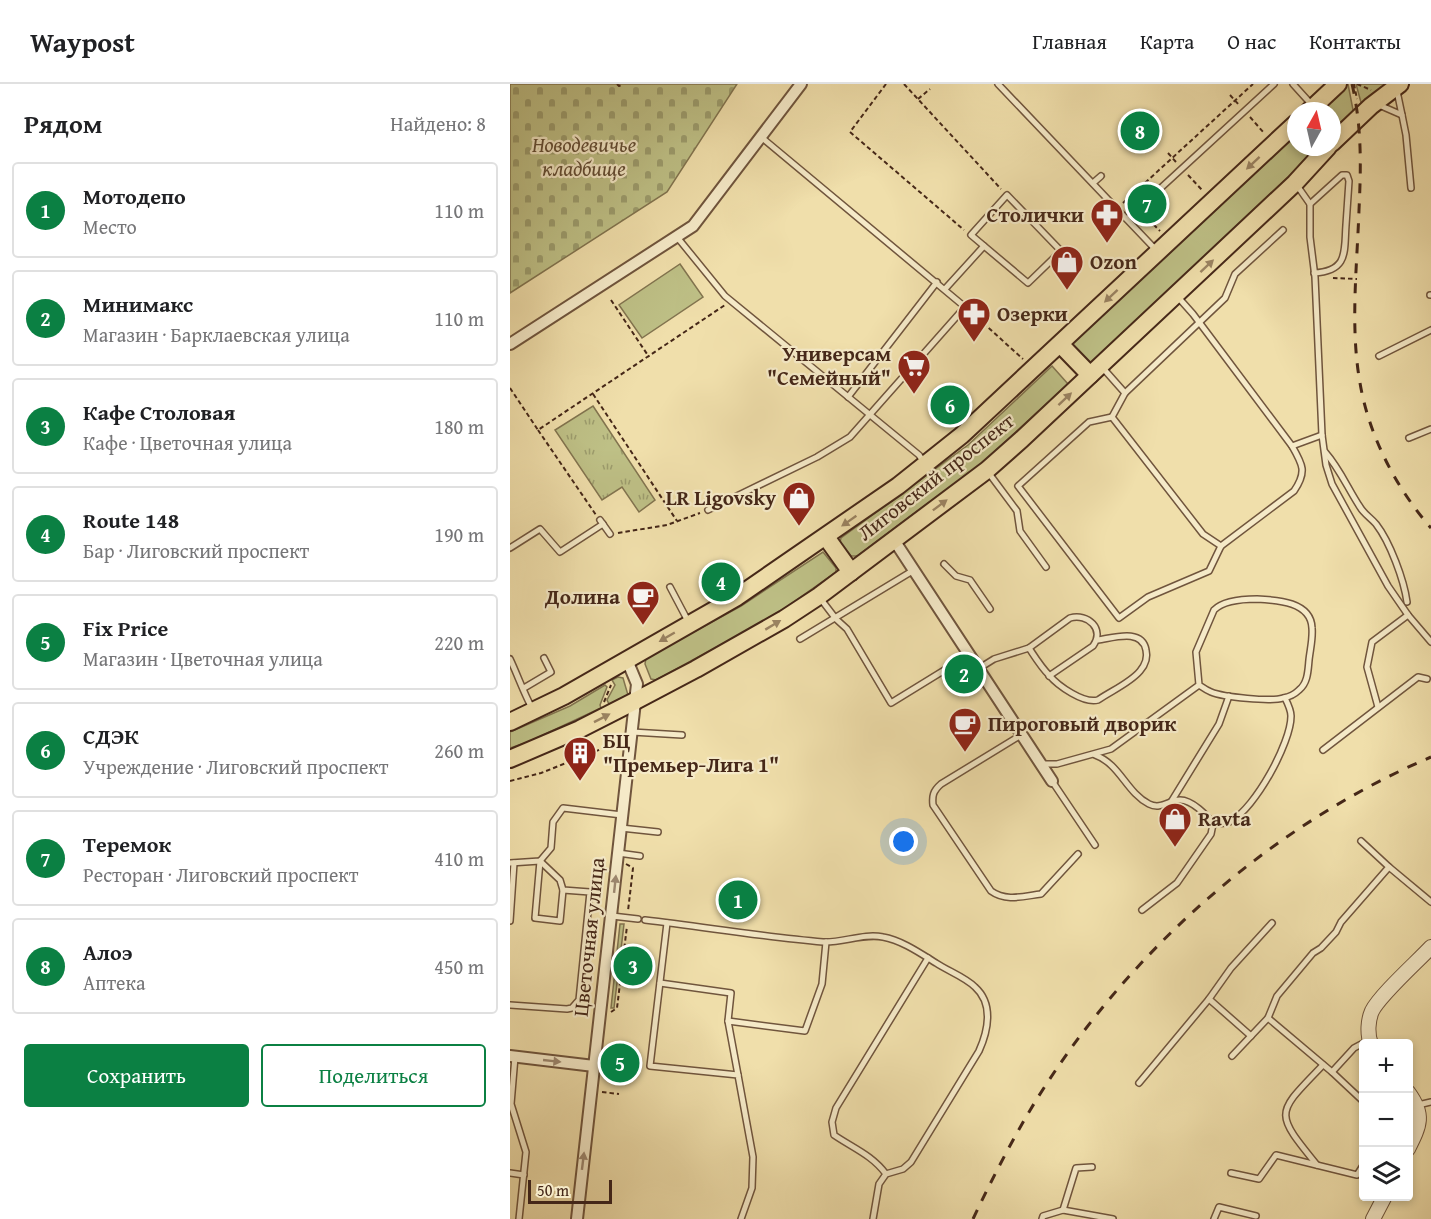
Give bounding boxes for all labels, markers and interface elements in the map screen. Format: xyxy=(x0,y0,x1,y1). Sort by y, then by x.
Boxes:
text: Waypost xyxy=(30,21,135,62)
text: Главная xyxy=(1032,26,1107,57)
text: Карта xyxy=(1140,26,1194,57)
text: О нас xyxy=(1227,26,1276,57)
text: Контакты xyxy=(1309,26,1401,57)
north arrow xyxy=(1287,102,1341,156)
text: Рядом xyxy=(24,104,102,143)
pin: 8 xyxy=(1120,108,1160,154)
text: Найдено: 8 xyxy=(390,109,486,138)
park label: Новодевичье кладбище xyxy=(532,129,636,184)
one-way arrow xyxy=(1246,156,1261,170)
text: Мотодепо xyxy=(83,180,186,212)
pin: 7 xyxy=(1128,182,1166,226)
text: 1 xyxy=(40,196,51,225)
text: 110 m xyxy=(434,196,484,225)
pharmacy icon: Столички xyxy=(1089,197,1125,244)
place label: Столички xyxy=(987,199,1084,230)
text: Место xyxy=(83,212,137,241)
shop icon: Ozon xyxy=(1049,244,1085,291)
place label: Ozon xyxy=(1090,246,1137,277)
one-way arrow xyxy=(1199,260,1214,273)
text: Минимакс xyxy=(83,288,193,320)
one-way arrow xyxy=(1104,289,1118,303)
pharmacy icon: Озерки xyxy=(956,296,992,343)
place label: Озерки xyxy=(997,298,1068,329)
text: 2 xyxy=(40,304,51,333)
text: 110 m xyxy=(434,304,484,333)
text: Магазин · Барклаевская улица xyxy=(83,320,350,349)
place label: Универсам "Семейный" xyxy=(767,338,891,393)
supermarket icon: Универсам "Семейный" xyxy=(896,348,932,395)
pin: 6 xyxy=(930,382,970,428)
one-way arrow xyxy=(1057,393,1072,406)
text: Кафе Столовая xyxy=(83,396,235,428)
street label: Лиговский проспект xyxy=(851,405,1021,548)
text: 3 xyxy=(40,412,51,441)
text: 180 m xyxy=(434,412,484,441)
text: Кафе · Цветочная улица xyxy=(83,428,292,457)
shop icon: LR Ligovsky xyxy=(781,480,817,527)
place label: LR Ligovsky xyxy=(666,482,776,513)
one-way arrow xyxy=(933,500,948,512)
text: Route 148 xyxy=(83,504,179,536)
one-way arrow xyxy=(841,514,856,526)
text: 4 xyxy=(40,520,51,549)
text: 190 m xyxy=(434,520,484,549)
text: Бар · Лиговский проспект xyxy=(83,536,309,565)
pin: 4 xyxy=(702,560,740,604)
cafe icon: Долина xyxy=(625,579,661,626)
place label: Долина xyxy=(544,581,620,612)
text: Fix Price xyxy=(83,612,168,644)
one-way arrow xyxy=(765,620,781,631)
text: 5 xyxy=(40,628,51,657)
text: 220 m xyxy=(434,628,484,657)
one-way arrow xyxy=(658,632,675,642)
text: Магазин · Цветочная улица xyxy=(83,644,323,673)
pin: 2 xyxy=(944,652,984,696)
cafe icon: Пироговый дворик xyxy=(947,706,983,753)
place label: Пироговый дворик xyxy=(988,708,1177,739)
one-way arrow xyxy=(593,713,610,723)
text: СДЭК xyxy=(83,720,139,752)
place label: БЦ "Премьер-Лига 1" xyxy=(603,725,779,780)
building icon: БЦ "Премьер-Лига 1" xyxy=(562,735,598,782)
text: 6 xyxy=(40,736,51,765)
text: 260 m xyxy=(434,736,484,765)
text: Учреждение · Лиговский проспект xyxy=(83,752,388,781)
shop icon: Ravta xyxy=(1157,801,1193,848)
place label: Ravta xyxy=(1198,803,1251,834)
your location xyxy=(889,827,918,856)
text: Теремок xyxy=(83,828,171,860)
text: 7 xyxy=(40,844,51,873)
text: 410 m xyxy=(434,844,484,873)
street label: Цветочная улица xyxy=(565,856,612,1018)
text: Ресторан · Лиговский проспект xyxy=(83,860,358,889)
one-way arrow xyxy=(610,874,620,893)
pin: 1 xyxy=(718,878,758,922)
text: Алоэ xyxy=(83,936,133,968)
pin: 3 xyxy=(614,944,652,988)
text: 8 xyxy=(40,952,51,981)
text: 450 m xyxy=(434,952,484,981)
text: Аптека xyxy=(83,968,145,997)
map controls xyxy=(1359,1039,1413,1201)
button: + xyxy=(1359,1039,1413,1093)
pin: 5 xyxy=(600,1040,640,1086)
button: Сохранить xyxy=(24,1044,249,1107)
button: Поделиться xyxy=(261,1044,486,1107)
one-way arrow xyxy=(543,1056,562,1066)
button: − xyxy=(1359,1093,1413,1147)
button: layers xyxy=(1359,1147,1413,1201)
one-way arrow xyxy=(578,1151,588,1170)
scale bar xyxy=(528,1177,612,1204)
text: 50 m xyxy=(537,1178,569,1202)

